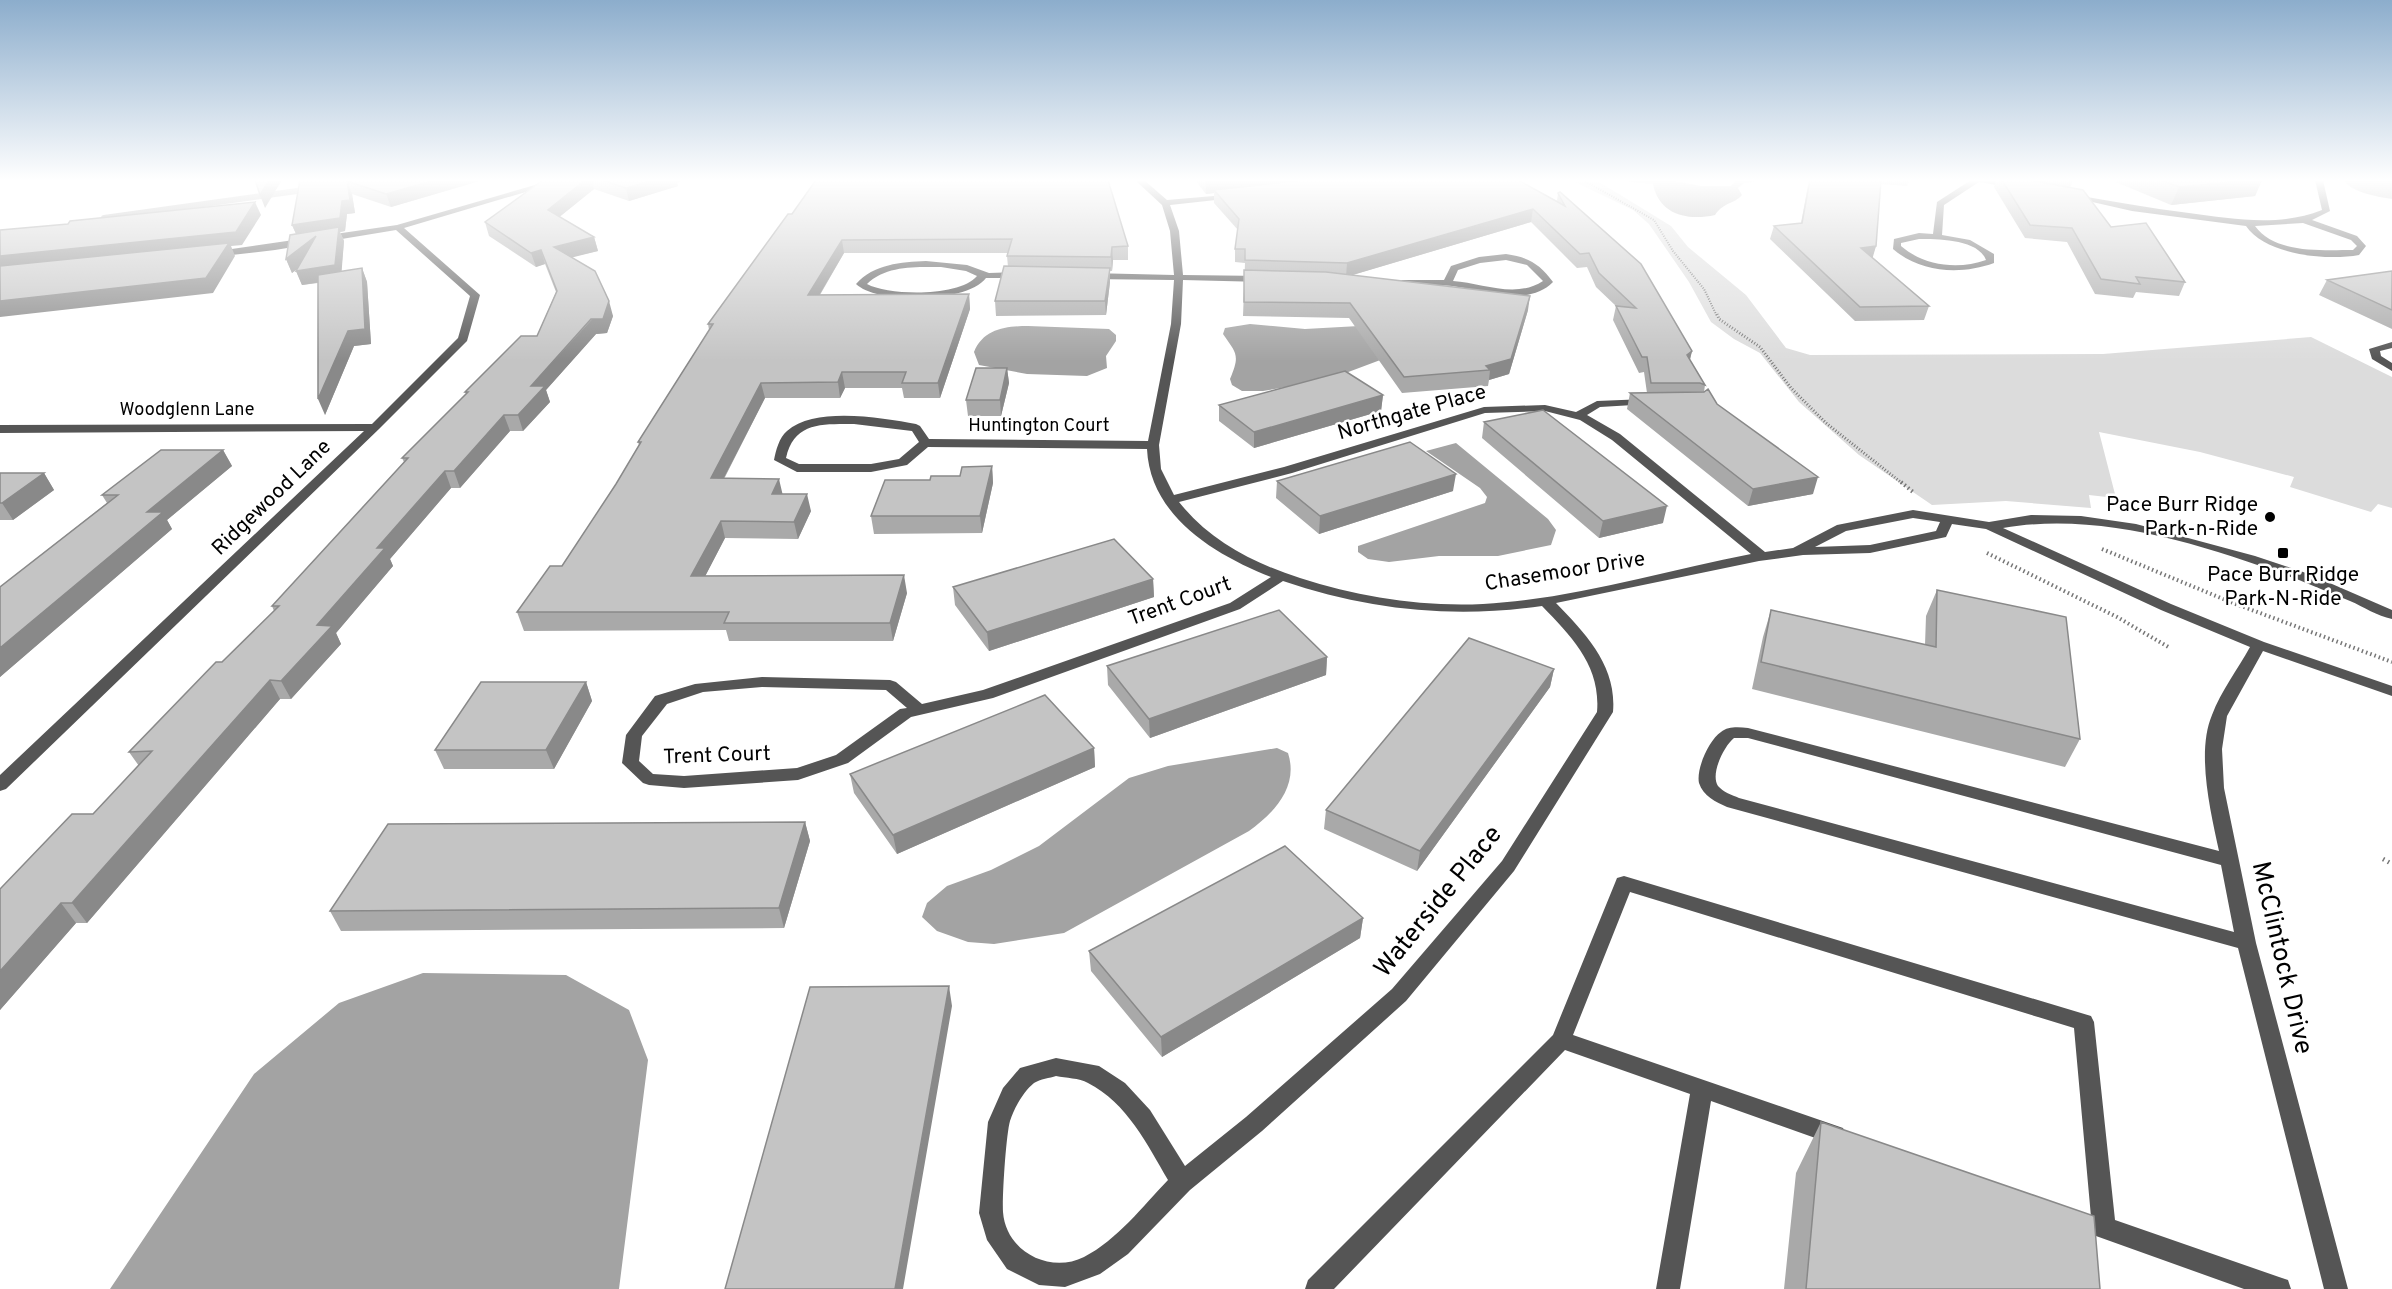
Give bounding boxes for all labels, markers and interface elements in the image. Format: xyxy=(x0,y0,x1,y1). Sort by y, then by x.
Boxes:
street label: Northgate Place xyxy=(1335,379,1489,447)
street label: Woodglenn Lane xyxy=(120,399,254,422)
street label: Huntington Court xyxy=(968,415,1110,438)
street label: Ridgewood Lane xyxy=(206,434,338,562)
place label: Pace Burr Ridge Park-n-Ride xyxy=(2106,492,2258,543)
marker: Pace Burr Ridge Park-n-Ride xyxy=(2263,510,2277,524)
street label: Chasemoor Drive xyxy=(1483,546,1647,598)
marker: Pace Burr Ridge Park-N-Ride xyxy=(2276,546,2290,560)
place label: Pace Burr Ridge Park-N-Ride xyxy=(2207,562,2359,613)
street label: Trent Court xyxy=(1125,571,1235,633)
street label: Trent Court xyxy=(663,741,771,771)
street label: Waterside Place xyxy=(1368,819,1510,985)
street label: McClintock Drive xyxy=(2243,858,2319,1058)

